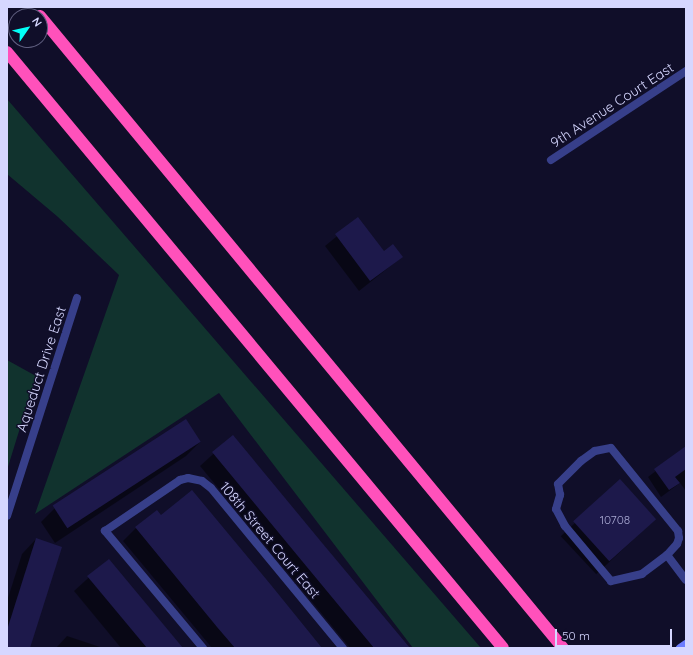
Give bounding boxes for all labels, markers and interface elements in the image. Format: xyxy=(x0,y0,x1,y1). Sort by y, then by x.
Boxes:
north arrow xyxy=(8,8,48,48)
text: N xyxy=(29,15,45,29)
street label: 9th Avenue Court East xyxy=(547,59,677,151)
street label: Aqueduct Drive East xyxy=(13,304,69,434)
street label: 108th Street Court East xyxy=(216,478,324,602)
house number: 10708 xyxy=(600,513,630,527)
scale bar xyxy=(557,621,674,647)
text: 50 m xyxy=(562,628,590,643)

